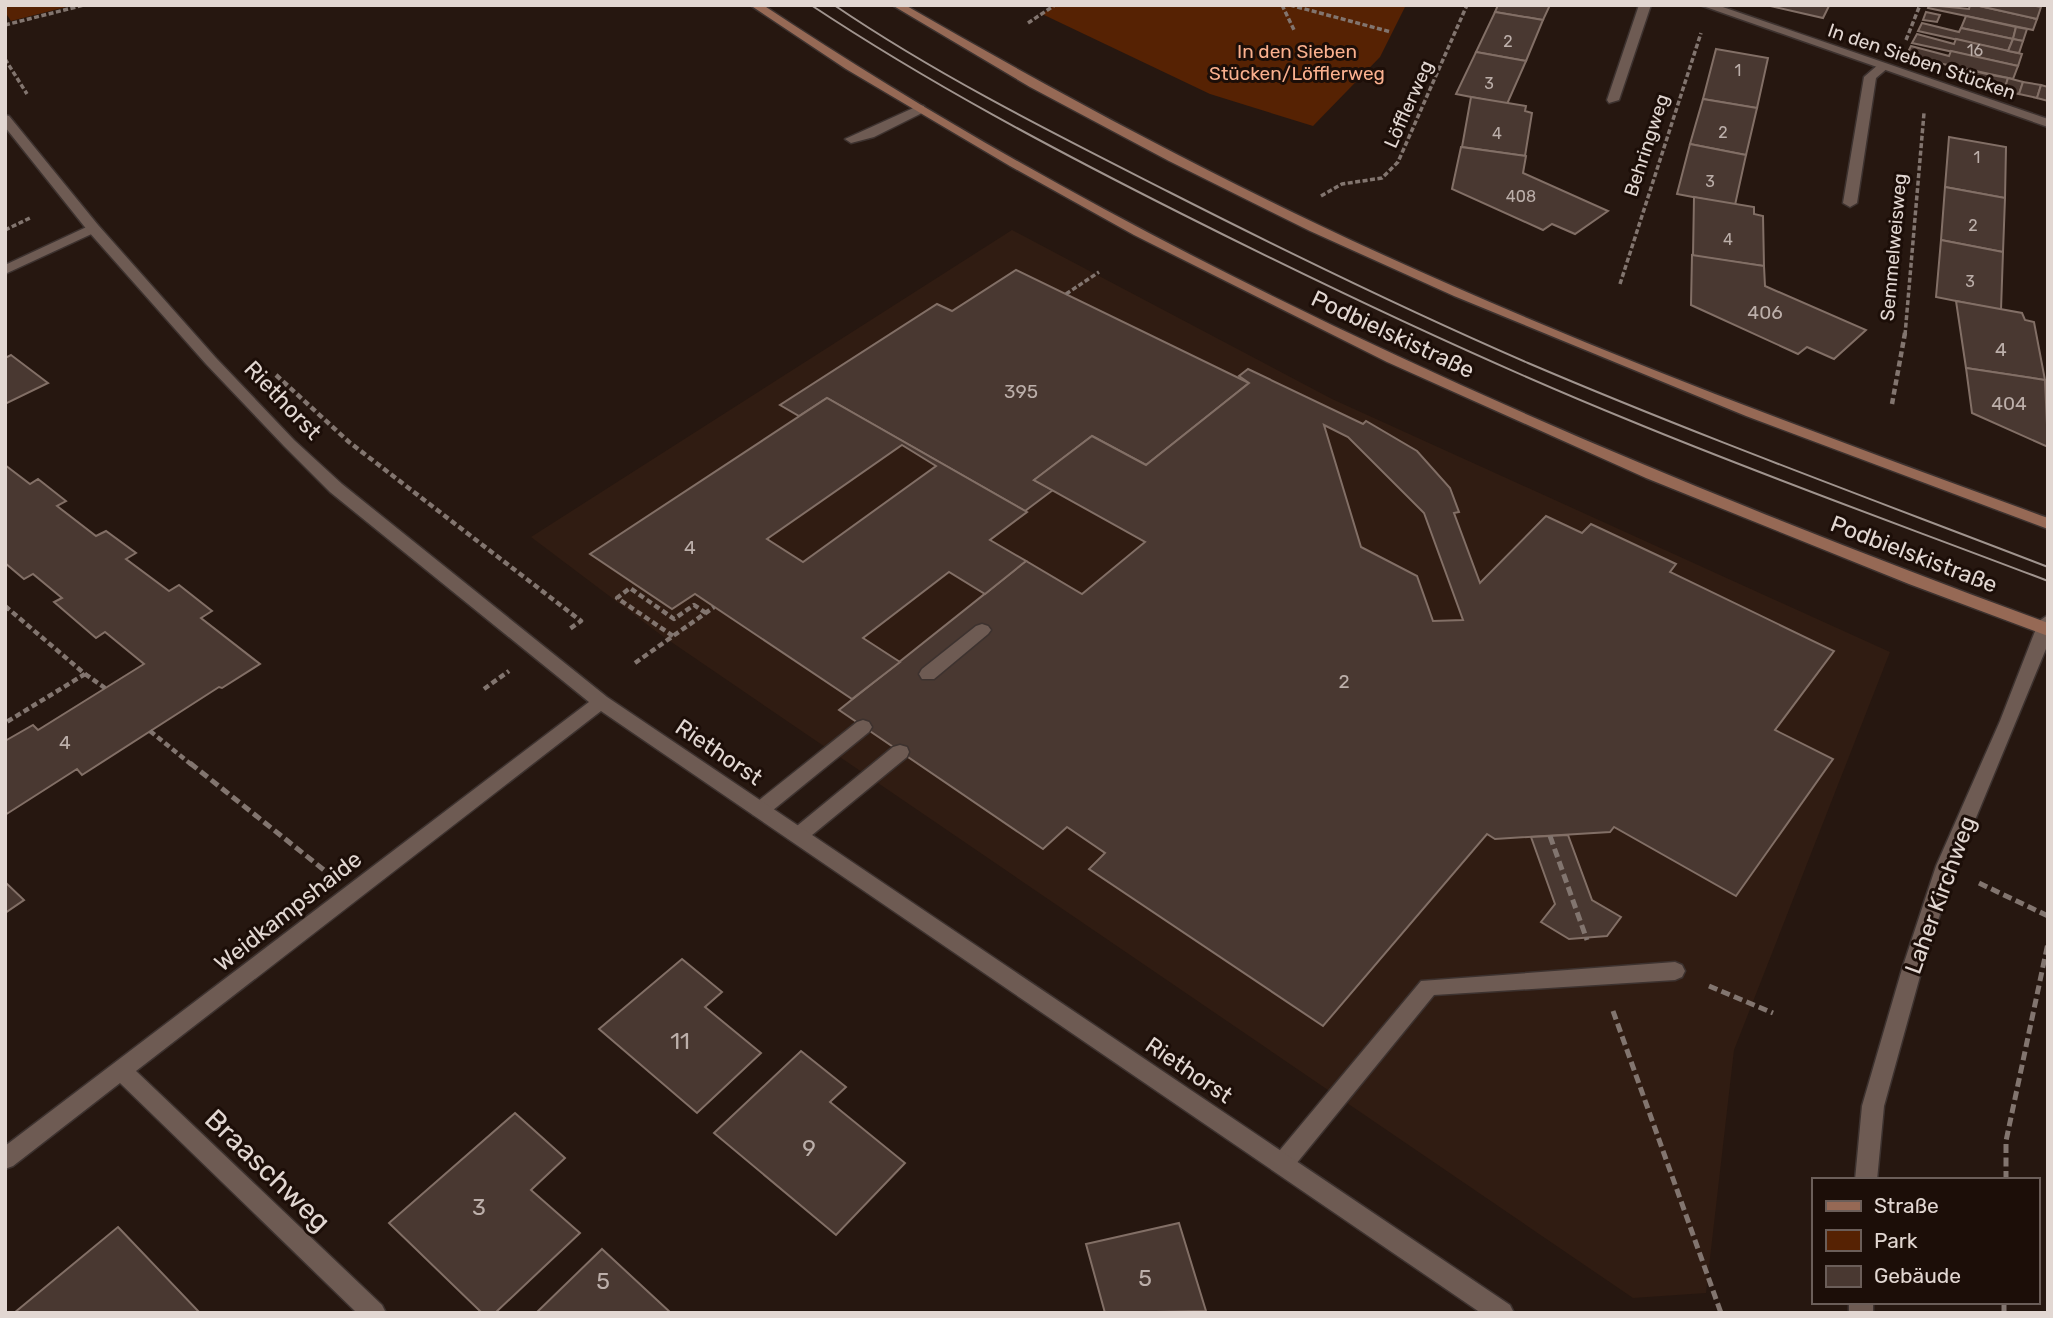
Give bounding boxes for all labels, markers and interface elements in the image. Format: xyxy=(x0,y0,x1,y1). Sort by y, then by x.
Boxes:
street label: In den Sieben Stücken xyxy=(1825,18,2019,104)
house number: 2 xyxy=(1503,32,1513,51)
park label: In den Sieben Stücken/Löfflerweg xyxy=(1209,40,1385,85)
house number: 16 xyxy=(1967,41,1984,60)
street label: Löfflerweg xyxy=(1379,57,1438,152)
house number: 1 xyxy=(1735,61,1741,80)
house number: 3 xyxy=(1484,74,1494,93)
street label: Behringweg xyxy=(1619,91,1674,199)
house number: 2 xyxy=(1718,123,1728,142)
house number: 4 xyxy=(1492,124,1502,143)
house number: 1 xyxy=(1974,148,1980,167)
house number: 3 xyxy=(1705,172,1715,191)
street label: Semmelweisweg xyxy=(1876,172,1911,322)
house number: 408 xyxy=(1506,187,1536,206)
house number: 2 xyxy=(1968,216,1978,235)
house number: 4 xyxy=(1723,230,1733,249)
house number: 3 xyxy=(1965,272,1975,291)
street label: Podbielskistraße xyxy=(1307,284,1479,384)
house number: 406 xyxy=(1747,301,1783,324)
house number: 4 xyxy=(1995,338,2007,361)
street label: Riethorst xyxy=(239,355,327,445)
house number: 395 xyxy=(1004,380,1038,403)
house number: 404 xyxy=(1991,392,2027,415)
street label: Podbielskistraße xyxy=(1826,509,2002,599)
house number: 4 xyxy=(684,536,696,559)
house number: 2 xyxy=(1338,670,1350,693)
street label: Riethorst xyxy=(670,713,768,791)
house number: 4 xyxy=(59,731,71,754)
street label: Laher Kirchweg xyxy=(1899,812,1981,978)
street label: Weidkampshaide xyxy=(209,845,367,977)
house number: 11 xyxy=(670,1027,690,1055)
street label: Riethorst xyxy=(1140,1031,1238,1109)
street label: Braaschweg xyxy=(198,1103,337,1238)
house number: 9 xyxy=(802,1134,816,1162)
legend xyxy=(1812,1178,2039,1304)
house number: 3 xyxy=(472,1193,486,1221)
text: Straße xyxy=(1874,1193,1939,1218)
text: Park xyxy=(1874,1228,1918,1253)
text: Gebäude xyxy=(1874,1263,1961,1288)
house number: 5 xyxy=(1138,1264,1152,1292)
house number: 5 xyxy=(596,1267,610,1295)

